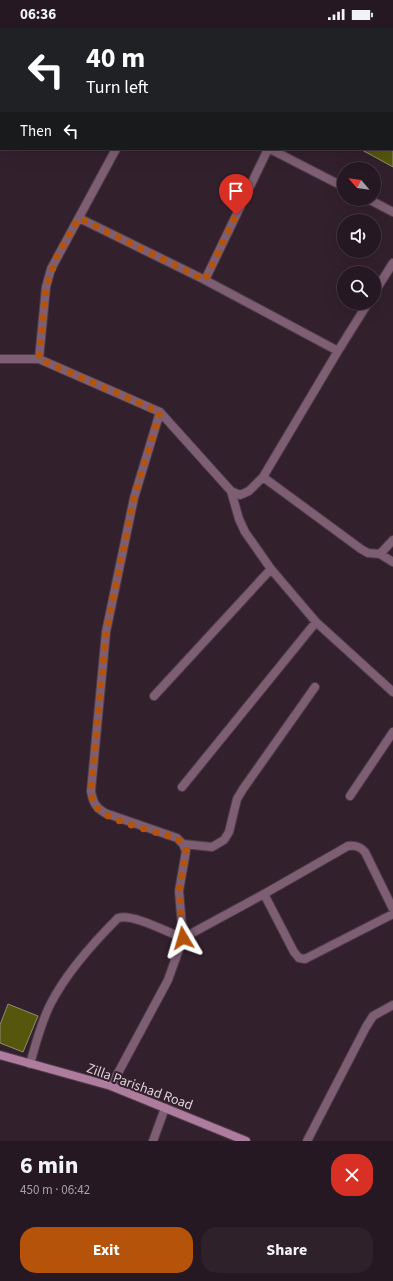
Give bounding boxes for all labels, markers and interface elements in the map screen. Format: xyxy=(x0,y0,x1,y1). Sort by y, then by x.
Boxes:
text: 06:36 xyxy=(20,4,56,25)
text: 40 m xyxy=(86,38,145,78)
icon: left xyxy=(20,44,72,96)
text: Turn left xyxy=(86,75,148,100)
icon: left xyxy=(60,120,82,142)
text: Then xyxy=(20,121,52,142)
north arrow xyxy=(337,162,381,206)
map controls xyxy=(337,162,381,310)
pin xyxy=(219,174,253,215)
icon: arrive xyxy=(225,180,247,202)
button: sound xyxy=(337,214,381,258)
button: search xyxy=(337,266,381,310)
position arrow xyxy=(162,917,204,959)
street label: Zilla Parishad Road xyxy=(84,1058,196,1115)
text: 6 min xyxy=(20,1148,78,1183)
button: close xyxy=(331,1154,373,1196)
text: 450 m · 06:42 xyxy=(20,1181,90,1199)
button: Exit xyxy=(20,1227,193,1273)
button: Share xyxy=(201,1227,373,1273)

